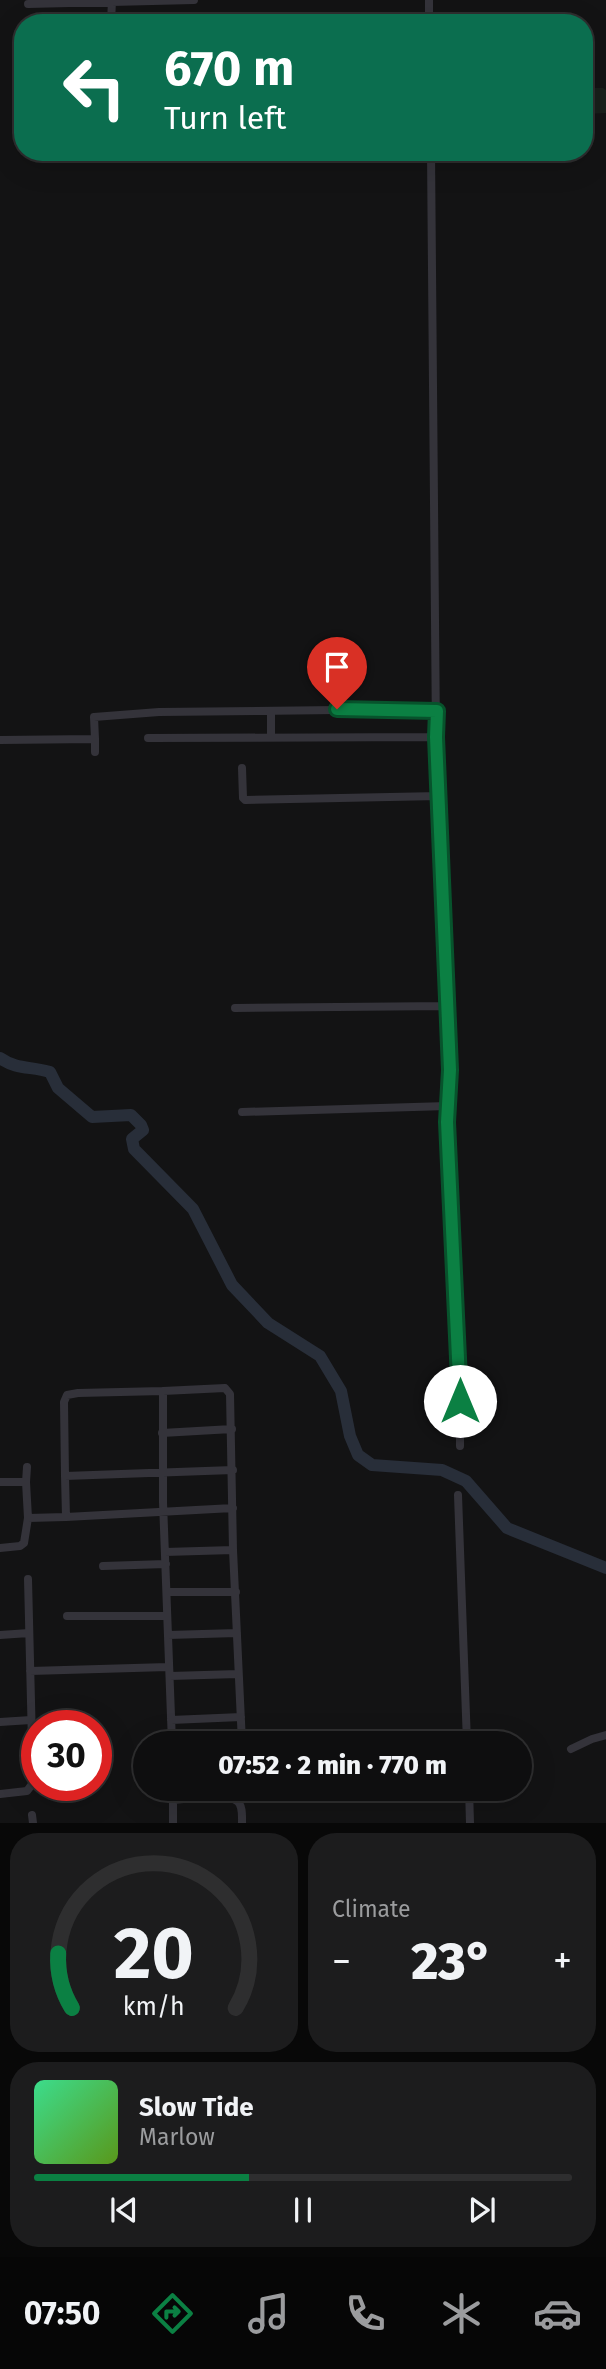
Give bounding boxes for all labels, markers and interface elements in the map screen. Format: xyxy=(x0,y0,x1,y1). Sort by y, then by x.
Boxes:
text: 670 m xyxy=(164,39,295,98)
icon: left xyxy=(49,42,140,133)
text: Turn left xyxy=(164,99,286,137)
pin xyxy=(307,637,367,709)
icon: arrive xyxy=(318,648,356,686)
position arrow xyxy=(423,1364,497,1438)
speed limit sign: 30 xyxy=(21,1710,112,1801)
text: 07:52 · 2 min · 770 m xyxy=(218,1750,447,1781)
text: Climate xyxy=(332,1895,411,1923)
text: 20 xyxy=(114,1911,194,1998)
text: 23° xyxy=(411,1930,493,1993)
text: − xyxy=(332,1938,351,1984)
text: + xyxy=(553,1938,572,1984)
text: km/h xyxy=(123,1992,185,2022)
text: Slow Tide xyxy=(139,2092,254,2123)
text: Marlow xyxy=(139,2123,215,2151)
icon: previous xyxy=(105,2191,143,2229)
icon: pause xyxy=(284,2191,322,2229)
icon: next xyxy=(463,2191,501,2229)
icon: directions xyxy=(148,2289,197,2338)
icon: music xyxy=(244,2289,293,2338)
icon: phone xyxy=(341,2289,390,2338)
icon: climate xyxy=(437,2289,486,2338)
icon: car xyxy=(533,2289,582,2338)
text: 07:50 xyxy=(24,2294,101,2332)

